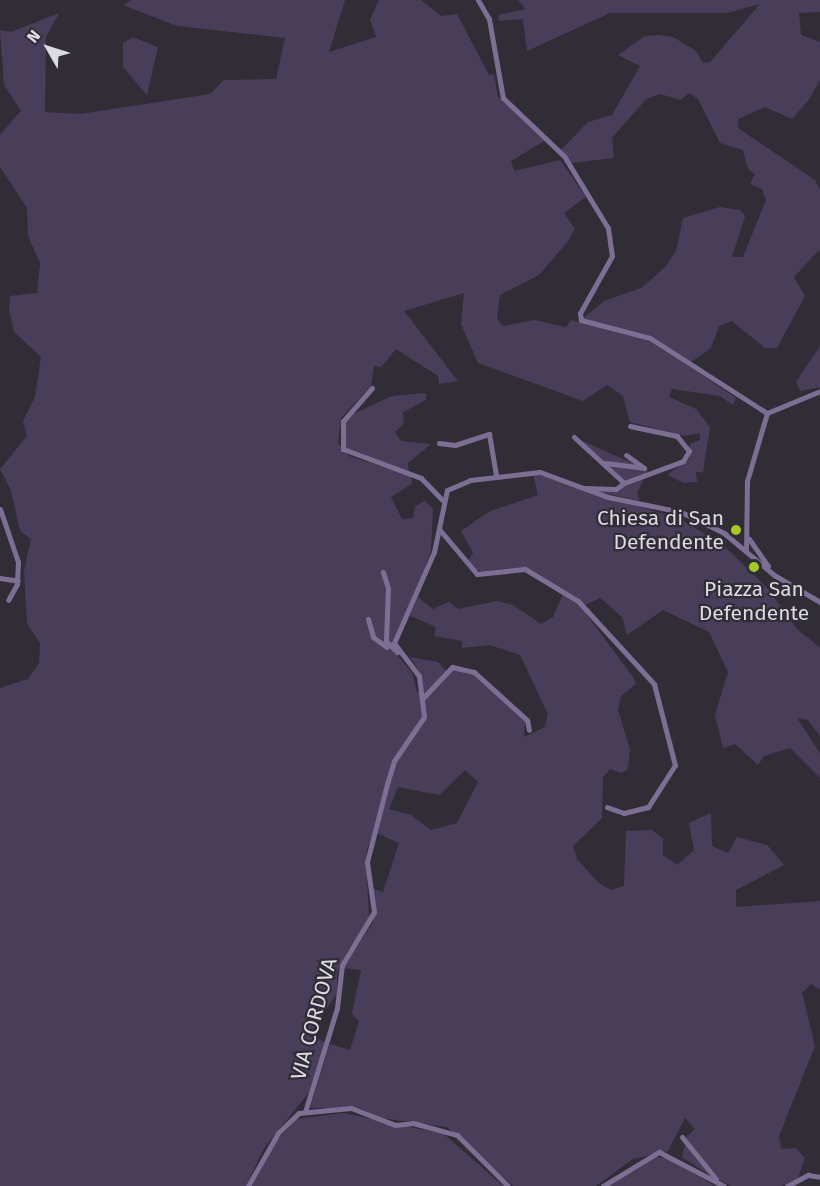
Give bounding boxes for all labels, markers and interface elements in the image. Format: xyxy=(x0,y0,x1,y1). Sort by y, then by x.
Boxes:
north arrow xyxy=(18,18,78,78)
text: N xyxy=(23,26,44,46)
place label: Chiesa di San Defendente xyxy=(597,505,724,555)
marker: Chiesa di San Defendente xyxy=(729,523,743,537)
marker: Piazza San Defendente xyxy=(747,560,761,574)
place label: Piazza San Defendente xyxy=(699,576,809,626)
street label: VIA CORDOVA xyxy=(286,955,342,1083)

